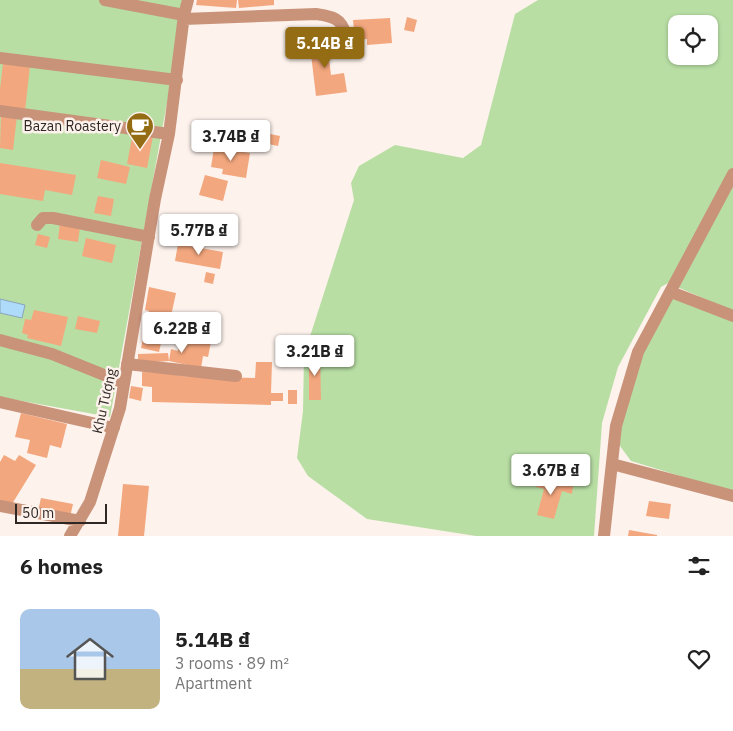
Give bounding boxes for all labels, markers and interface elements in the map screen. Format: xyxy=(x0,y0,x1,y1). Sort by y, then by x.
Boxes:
map controls xyxy=(668,15,718,65)
button: locate xyxy=(668,15,718,65)
pin: 5.14B ₫ xyxy=(279,27,371,69)
text: 5.14B ₫ xyxy=(296,33,354,53)
cafe icon: Bazan Roastery xyxy=(125,111,155,150)
place label: Bazan Roastery xyxy=(24,117,121,135)
pin: 3.74B ₫ xyxy=(185,120,277,162)
text: 3.74B ₫ xyxy=(202,126,260,146)
pin: 5.77B ₫ xyxy=(153,214,245,256)
text: 5.77B ₫ xyxy=(170,220,228,240)
pin: 6.22B ₫ xyxy=(136,312,228,354)
text: 6.22B ₫ xyxy=(153,318,211,338)
pin: 3.21B ₫ xyxy=(269,334,361,377)
text: 3.21B ₫ xyxy=(286,341,344,361)
street label: Khu Tượng xyxy=(88,366,120,435)
pin: 3.67B ₫ xyxy=(505,454,597,496)
text: 3.67B ₫ xyxy=(522,460,580,480)
scale bar xyxy=(15,501,108,524)
text: 50 m xyxy=(22,504,54,522)
text: 6 homes xyxy=(20,552,103,580)
icon: filters xyxy=(685,552,713,580)
text: 5.14B ₫ xyxy=(175,625,250,653)
icon: home xyxy=(60,629,120,689)
icon: heart xyxy=(685,645,713,673)
text: 3 rooms · 89 m² xyxy=(175,653,289,673)
text: Apartment xyxy=(175,673,252,693)

